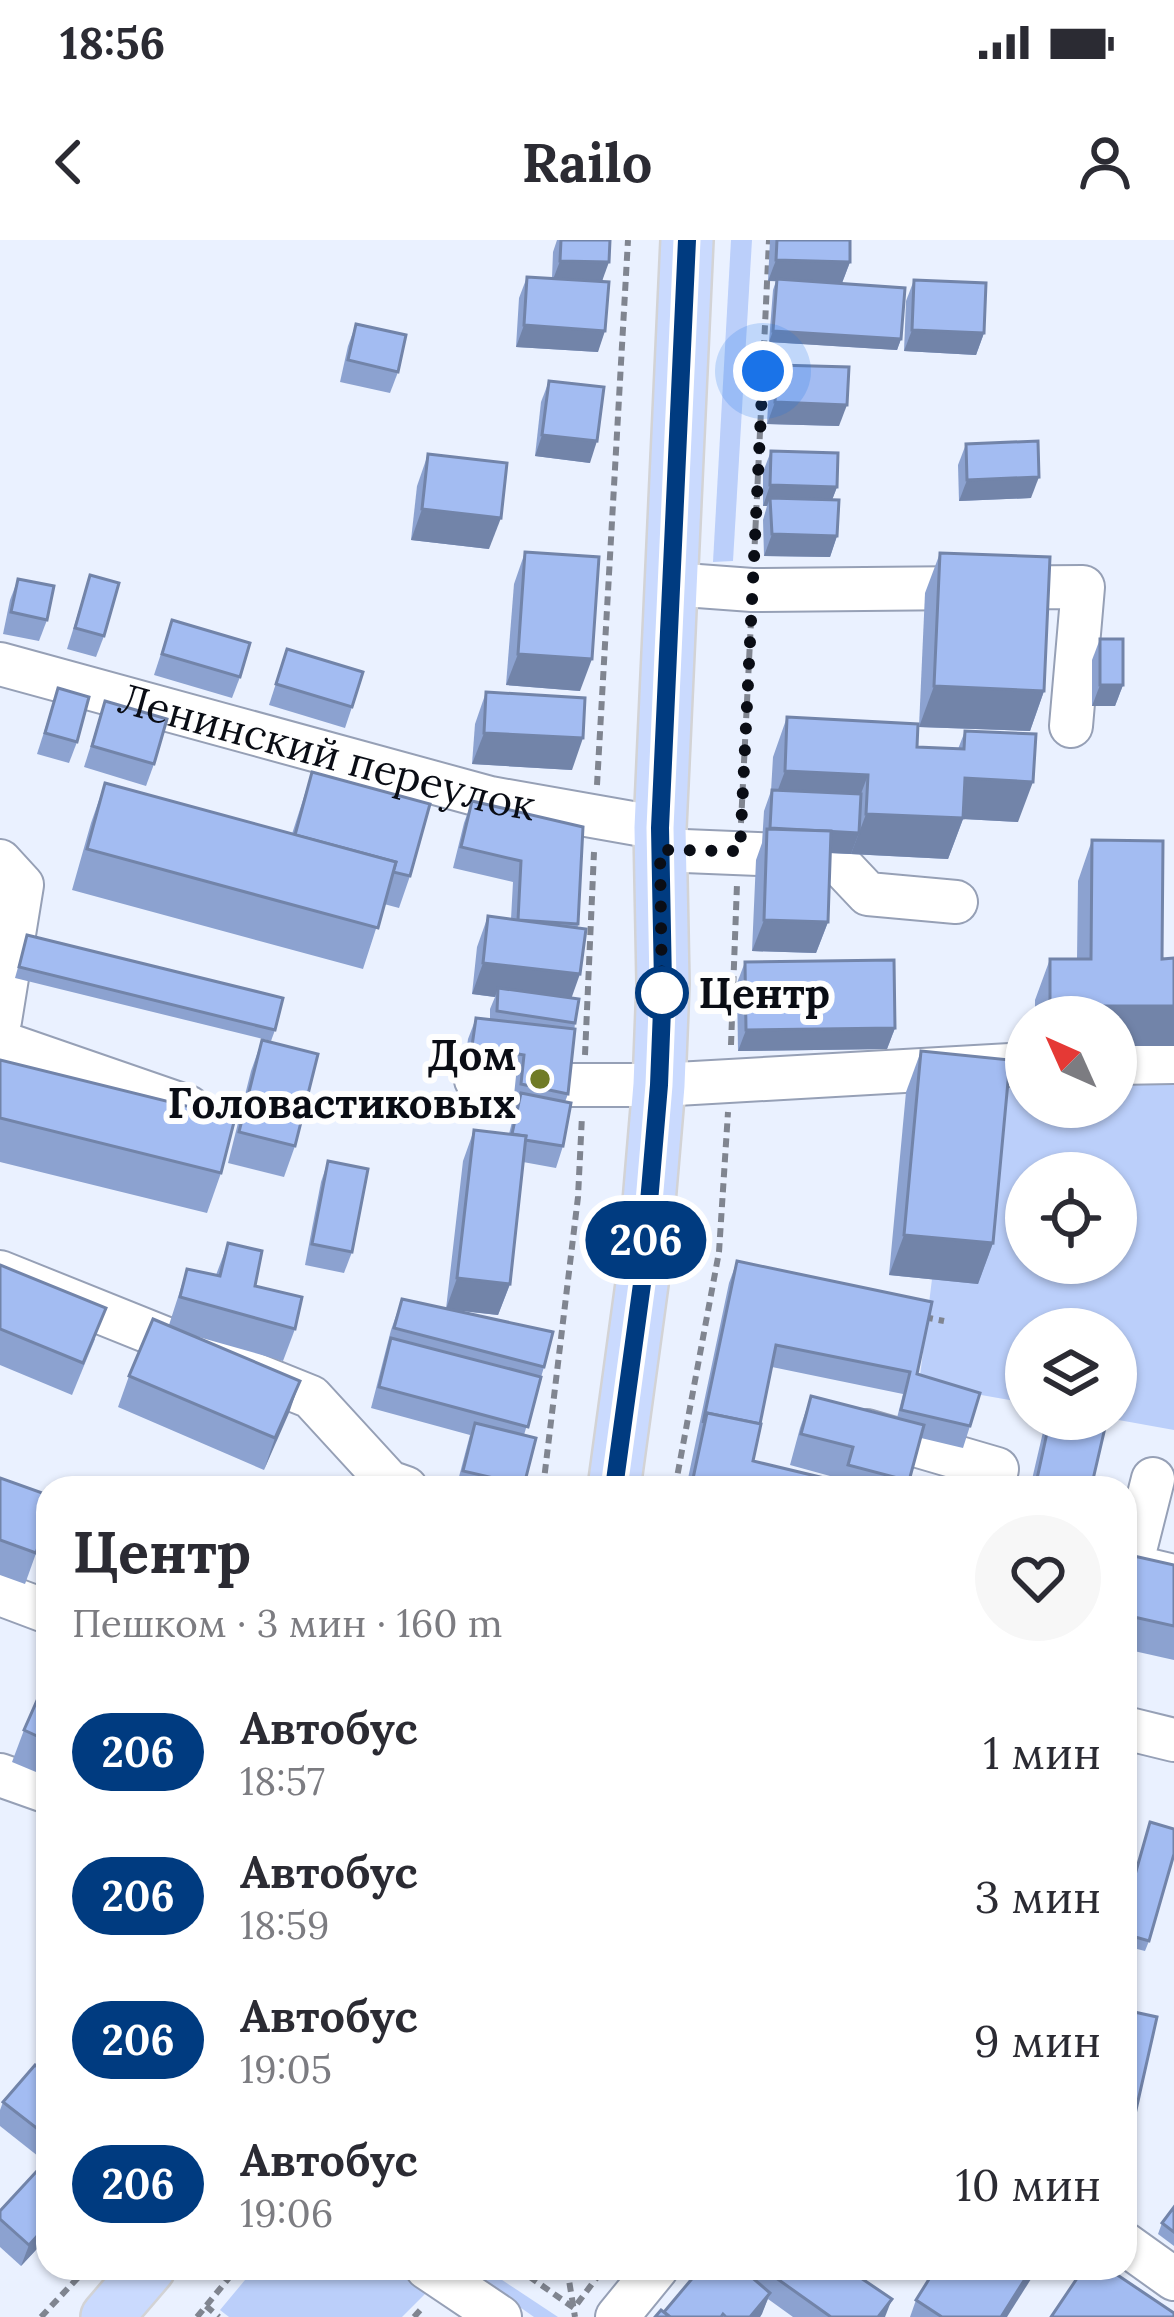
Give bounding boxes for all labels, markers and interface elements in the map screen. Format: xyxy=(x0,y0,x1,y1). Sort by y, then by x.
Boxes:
text: 18:56 xyxy=(60,14,165,71)
text: Railo xyxy=(522,128,652,197)
icon: back xyxy=(36,129,102,195)
icon: person xyxy=(1072,129,1138,195)
your location xyxy=(733,341,793,401)
street label: Ленинский переулок xyxy=(113,671,540,833)
place label: Центр xyxy=(698,966,830,1020)
marker: Центр xyxy=(637,968,687,1018)
north arrow xyxy=(1005,996,1137,1128)
map controls xyxy=(1005,996,1137,1440)
place label: Дом Головастиковых xyxy=(168,1028,516,1130)
marker: Дом Головастиковых xyxy=(527,1066,553,1092)
button: locate xyxy=(1005,1152,1137,1284)
line badge: 206 xyxy=(577,1201,715,1279)
text: 206 xyxy=(609,1213,683,1267)
button: layers xyxy=(1005,1308,1137,1440)
button: heart xyxy=(975,1515,1101,1641)
text: Центр xyxy=(72,1516,251,1589)
text: Пешком · 3 мин · 160 m xyxy=(72,1598,503,1648)
text: Автобус xyxy=(240,1699,418,1756)
text: 1 мин xyxy=(983,1724,1101,1781)
text: 206 xyxy=(101,1725,175,1779)
text: 18:57 xyxy=(240,1756,325,1806)
text: Автобус xyxy=(240,1843,418,1900)
text: 3 мин xyxy=(975,1868,1101,1925)
text: 206 xyxy=(101,1869,175,1923)
text: 18:59 xyxy=(240,1900,330,1950)
text: Автобус xyxy=(240,1987,418,2044)
text: 9 мин xyxy=(974,2012,1101,2069)
text: 206 xyxy=(101,2013,175,2067)
text: 19:05 xyxy=(240,2044,332,2094)
text: Автобус xyxy=(240,2131,418,2188)
text: 10 мин xyxy=(955,2156,1101,2213)
text: 206 xyxy=(101,2157,175,2211)
text: 19:06 xyxy=(240,2188,333,2238)

